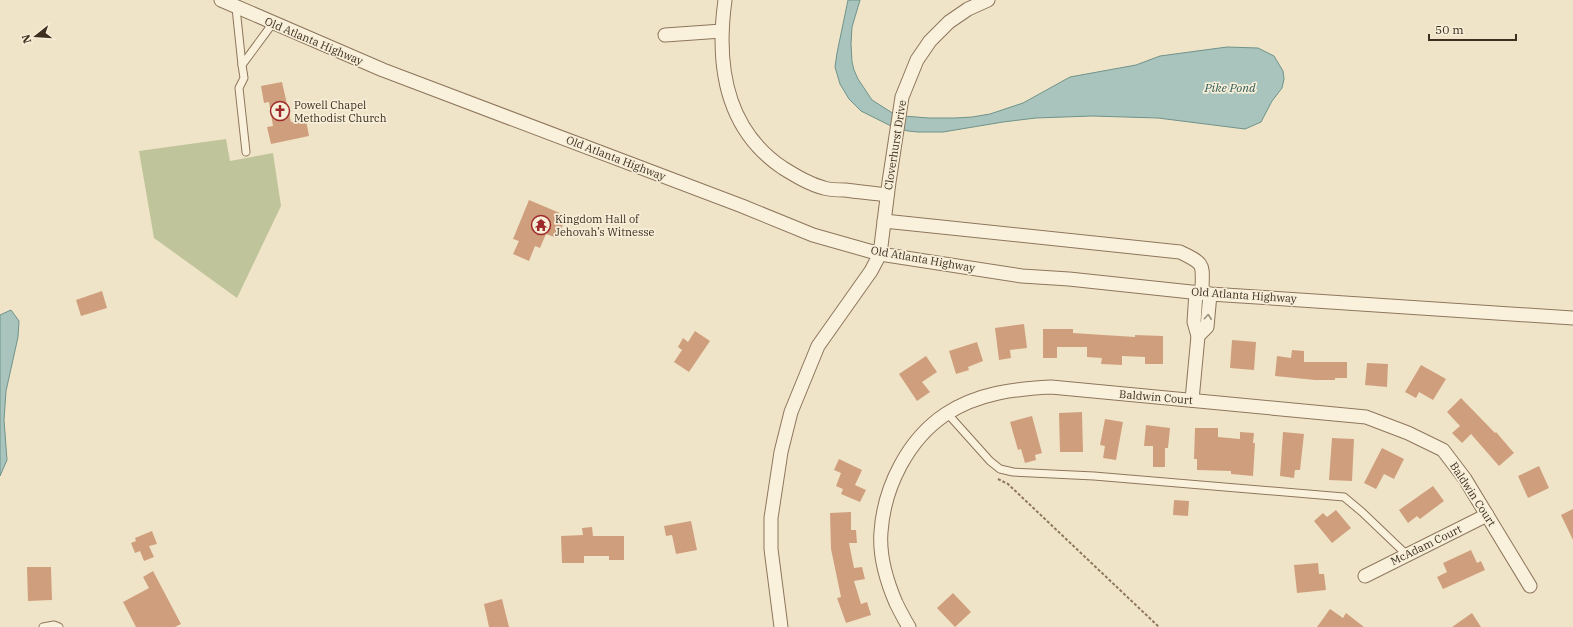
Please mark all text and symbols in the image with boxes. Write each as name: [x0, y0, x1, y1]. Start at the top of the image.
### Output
street label: Old Atlanta Highway: [263, 14, 365, 68]
north arrow: [16, 16, 56, 56]
scale bar: [1429, 16, 1516, 42]
text: 50 m: [1435, 22, 1464, 37]
text: N: [18, 32, 34, 45]
water label: Pike Pond: [1203, 80, 1256, 95]
place label: Powell Chapel Methodist Church: [294, 98, 387, 125]
street label: Cloverhurst Drive: [881, 99, 909, 191]
church icon: Powell Chapel Methodist Church: [269, 100, 291, 122]
street label: Old Atlanta Highway: [564, 133, 668, 183]
place label: Kingdom Hall of Jehovah’s Witnesse: [555, 212, 655, 239]
temple icon: Kingdom Hall of Jehovah’s Witnesse: [530, 214, 552, 236]
street label: Old Atlanta Highway: [870, 243, 976, 275]
street label: Old Atlanta Highway: [1191, 284, 1297, 306]
one-way arrow: [1203, 314, 1212, 320]
street label: Baldwin Court: [1119, 387, 1194, 407]
street label: Baldwin Court: [1447, 459, 1499, 529]
street label: McAdam Court: [1388, 522, 1464, 568]

